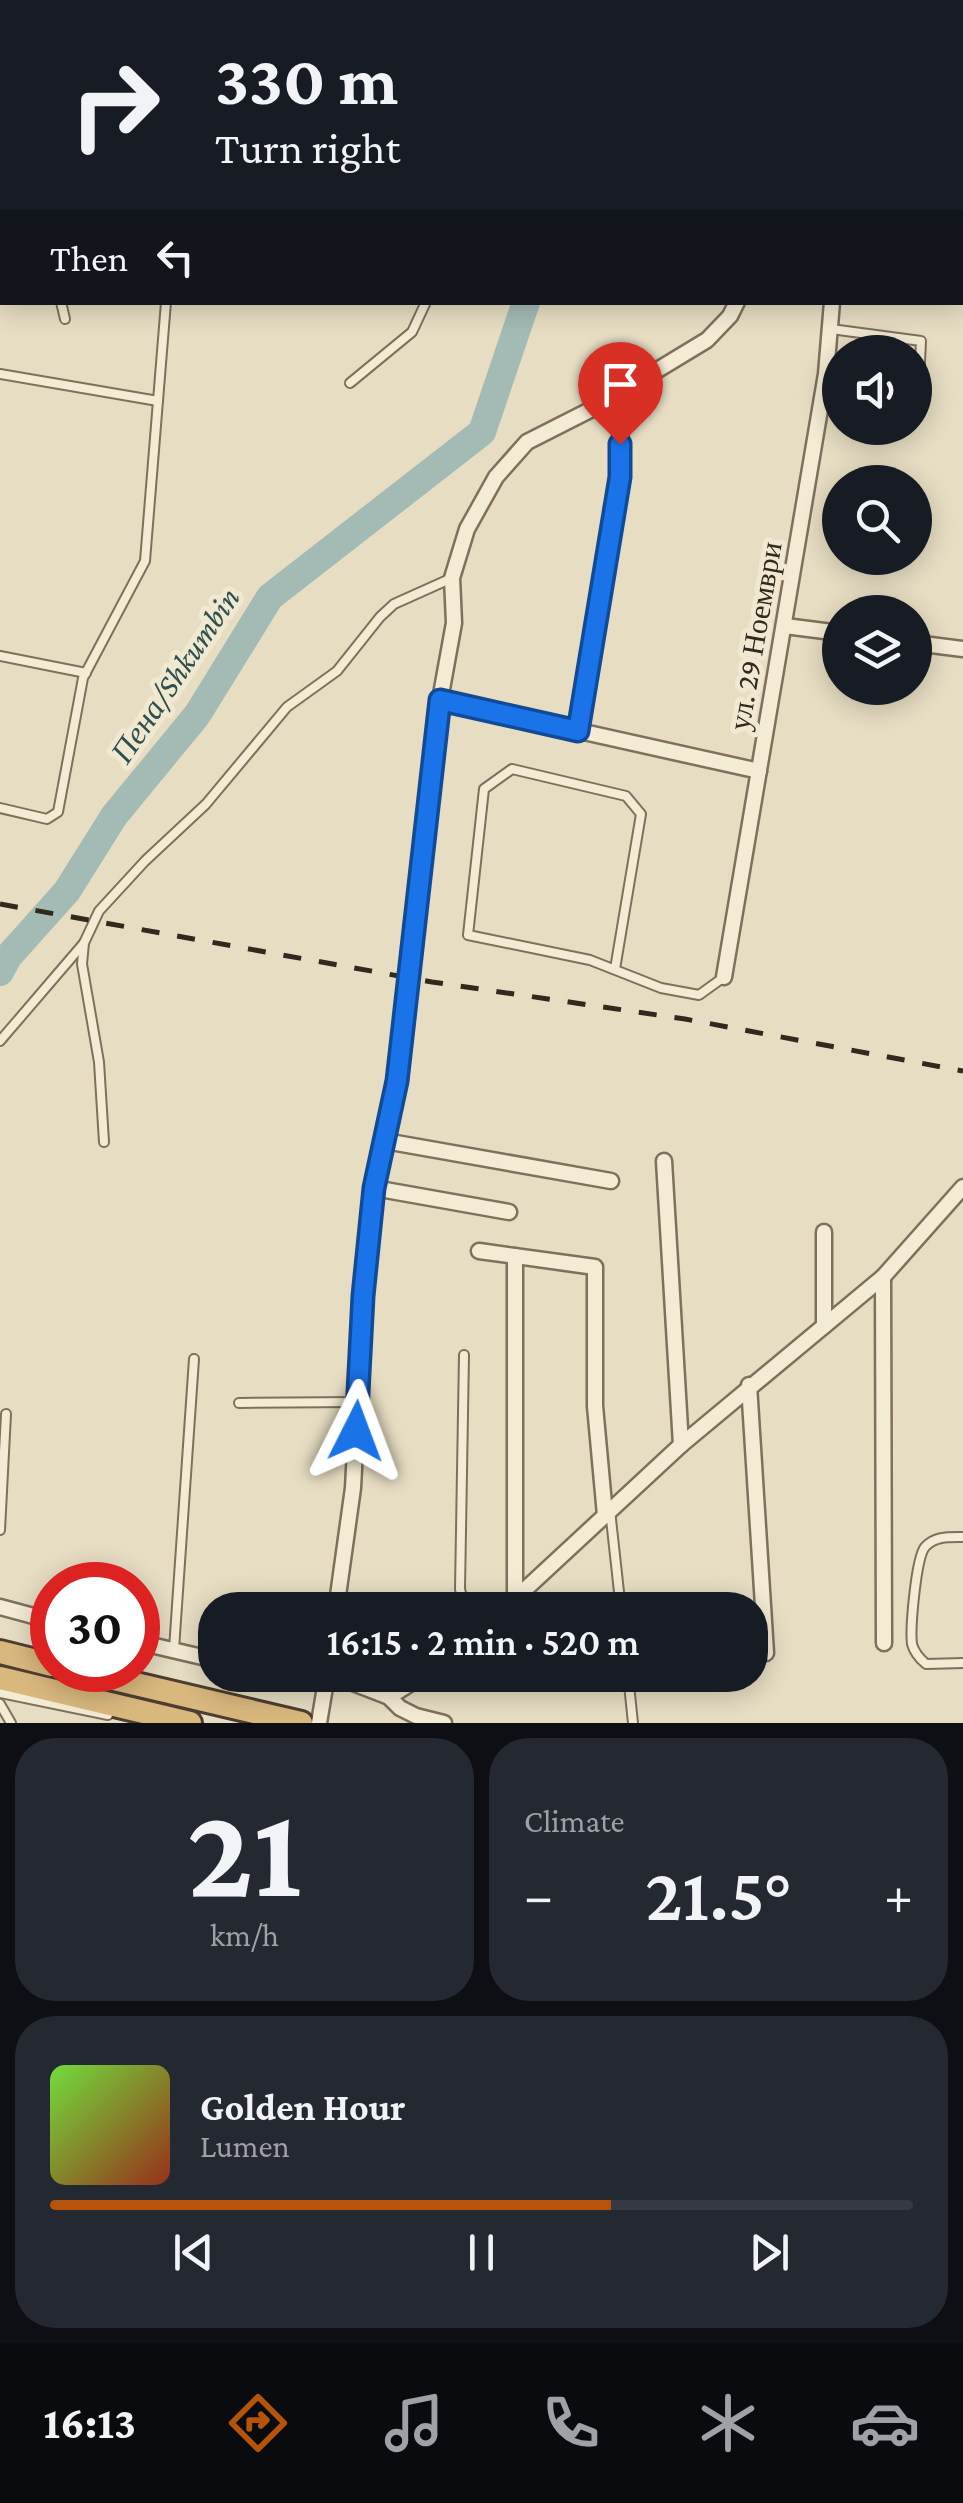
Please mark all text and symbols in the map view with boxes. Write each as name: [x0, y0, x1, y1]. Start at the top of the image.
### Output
icon: right: [50, 40, 180, 170]
text: 330 m: [215, 41, 398, 119]
text: Turn right: [215, 123, 400, 173]
icon: left: [148, 230, 203, 285]
text: Then: [50, 237, 128, 279]
map controls: [822, 335, 932, 705]
button: sound: [822, 335, 932, 445]
pin: [578, 342, 663, 445]
icon: arrive: [593, 357, 648, 412]
button: search: [822, 465, 932, 575]
street label: ул. 29 Ноември: [722, 539, 788, 733]
water label: Пена/Shkumbin: [103, 581, 247, 770]
button: layers: [822, 595, 932, 705]
position arrow: [304, 1379, 408, 1483]
speed limit sign: 30: [30, 1562, 160, 1692]
text: 16:15 · 2 min · 520 m: [327, 1621, 639, 1663]
text: 21: [187, 1779, 302, 1924]
text: Climate: [524, 1803, 625, 1839]
text: 21.5°: [645, 1853, 792, 1936]
text: −: [524, 1865, 553, 1926]
text: +: [884, 1865, 913, 1926]
text: km/h: [210, 1917, 279, 1953]
text: Golden Hour: [200, 2086, 406, 2128]
text: Lumen: [200, 2128, 290, 2164]
icon: previous: [166, 2225, 221, 2280]
icon: pause: [454, 2225, 509, 2280]
icon: next: [742, 2225, 797, 2280]
icon: directions: [223, 2388, 293, 2458]
icon: music: [379, 2388, 449, 2458]
icon: phone: [536, 2388, 606, 2458]
icon: climate: [693, 2388, 763, 2458]
icon: car: [850, 2388, 920, 2458]
text: 16:13: [43, 2398, 136, 2448]

